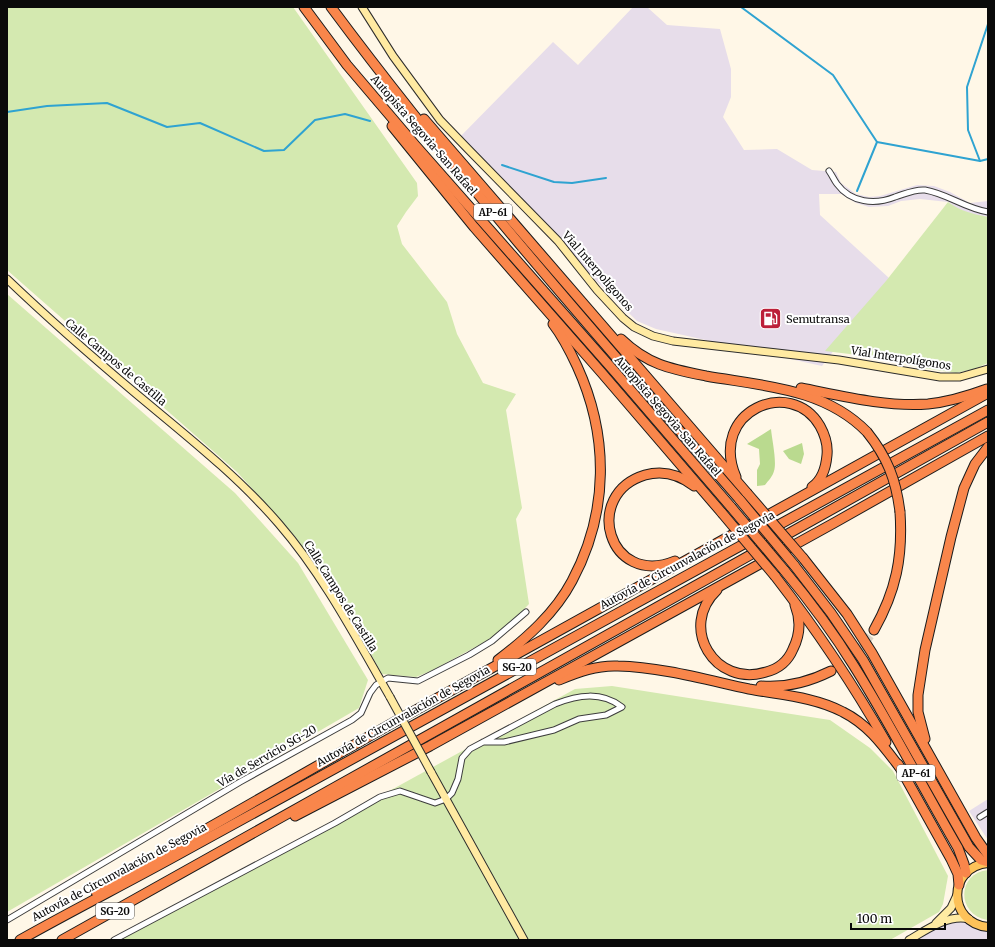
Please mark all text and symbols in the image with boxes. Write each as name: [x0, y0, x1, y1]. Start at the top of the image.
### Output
street label: Autopista Segovia-San Rafael: [367, 71, 480, 198]
road number: AP-61: [474, 204, 512, 220]
street label: Vial Interpolígonos: [559, 228, 636, 314]
fuel station icon: Semutransa: [758, 306, 784, 332]
place label: Semutransa: [786, 312, 850, 326]
street label: Calle Campos de Castilla: [62, 315, 170, 409]
street label: Vial Interpolígonos: [849, 343, 952, 373]
street label: Autopista Segovia-San Rafael: [611, 352, 724, 479]
street label: Autovía de Circunvalación de Segovia: [596, 508, 777, 613]
street label: Calle Campos de Castilla: [301, 538, 381, 654]
road number: SG-20: [498, 659, 536, 675]
street label: Autovía de Circunvalación de Segovia: [313, 662, 492, 770]
street label: Vía de Servicio SG-20: [214, 722, 319, 791]
road number: AP-61: [897, 765, 935, 781]
street label: Autovía de Circunvalación de Segovia: [28, 820, 209, 925]
road number: SG-20: [96, 903, 134, 919]
scale bar: [851, 905, 945, 931]
text: 100 m: [857, 911, 892, 926]

